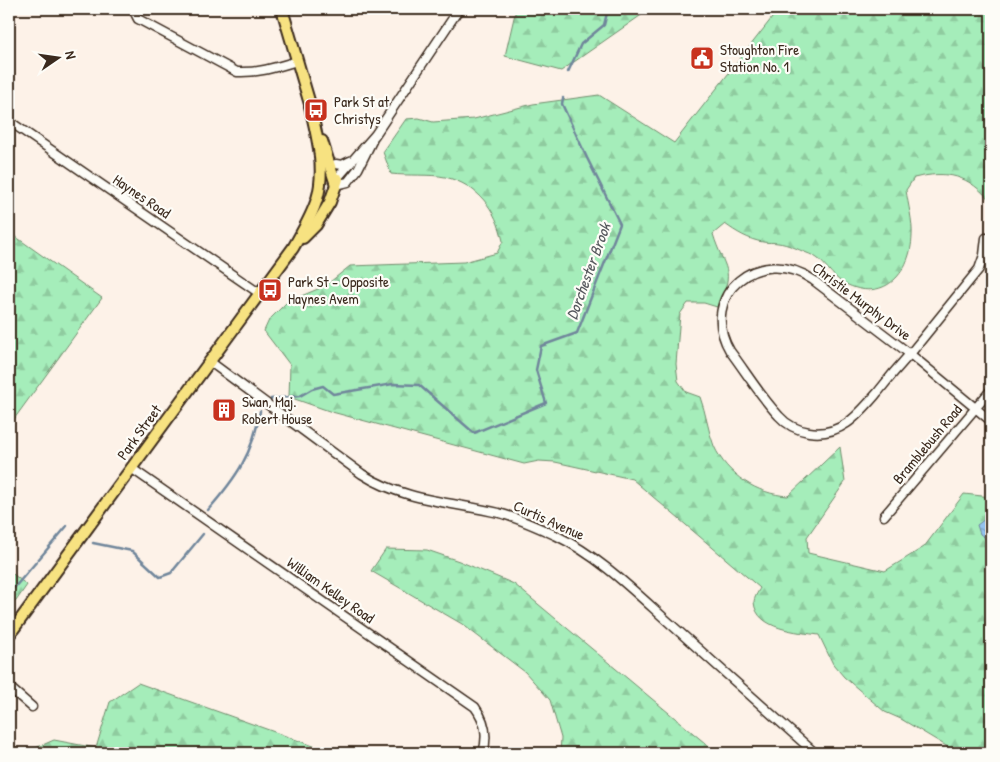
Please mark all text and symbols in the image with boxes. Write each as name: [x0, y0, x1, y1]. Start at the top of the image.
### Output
north arrow: [32, 32, 82, 82]
place label: Stoughton Fire Station No. 1: [720, 39, 799, 77]
public building icon: Stoughton Fire Station No. 1: [689, 45, 715, 71]
text: N: [61, 49, 81, 61]
place label: Park St at Christys: [334, 91, 390, 129]
bus stop icon: Park St at Christys: [303, 97, 329, 123]
street label: Haynes Road: [109, 169, 175, 223]
water label: Dorchester Brook: [560, 218, 616, 322]
street label: Christie Murphy Drive: [808, 257, 916, 345]
place label: Park St - Opposite Haynes Avem: [288, 271, 389, 309]
bus stop icon: Park St - Opposite Haynes Avem: [257, 277, 283, 303]
place label: Swan, Maj. Robert House: [242, 391, 312, 429]
building icon: Swan, Maj. Robert House: [211, 397, 237, 423]
street label: Park Street: [112, 399, 167, 464]
street label: Bramblebush Road: [887, 400, 967, 488]
street label: Curtis Avenue: [510, 495, 588, 545]
street label: William Kelley Road: [283, 552, 379, 628]

